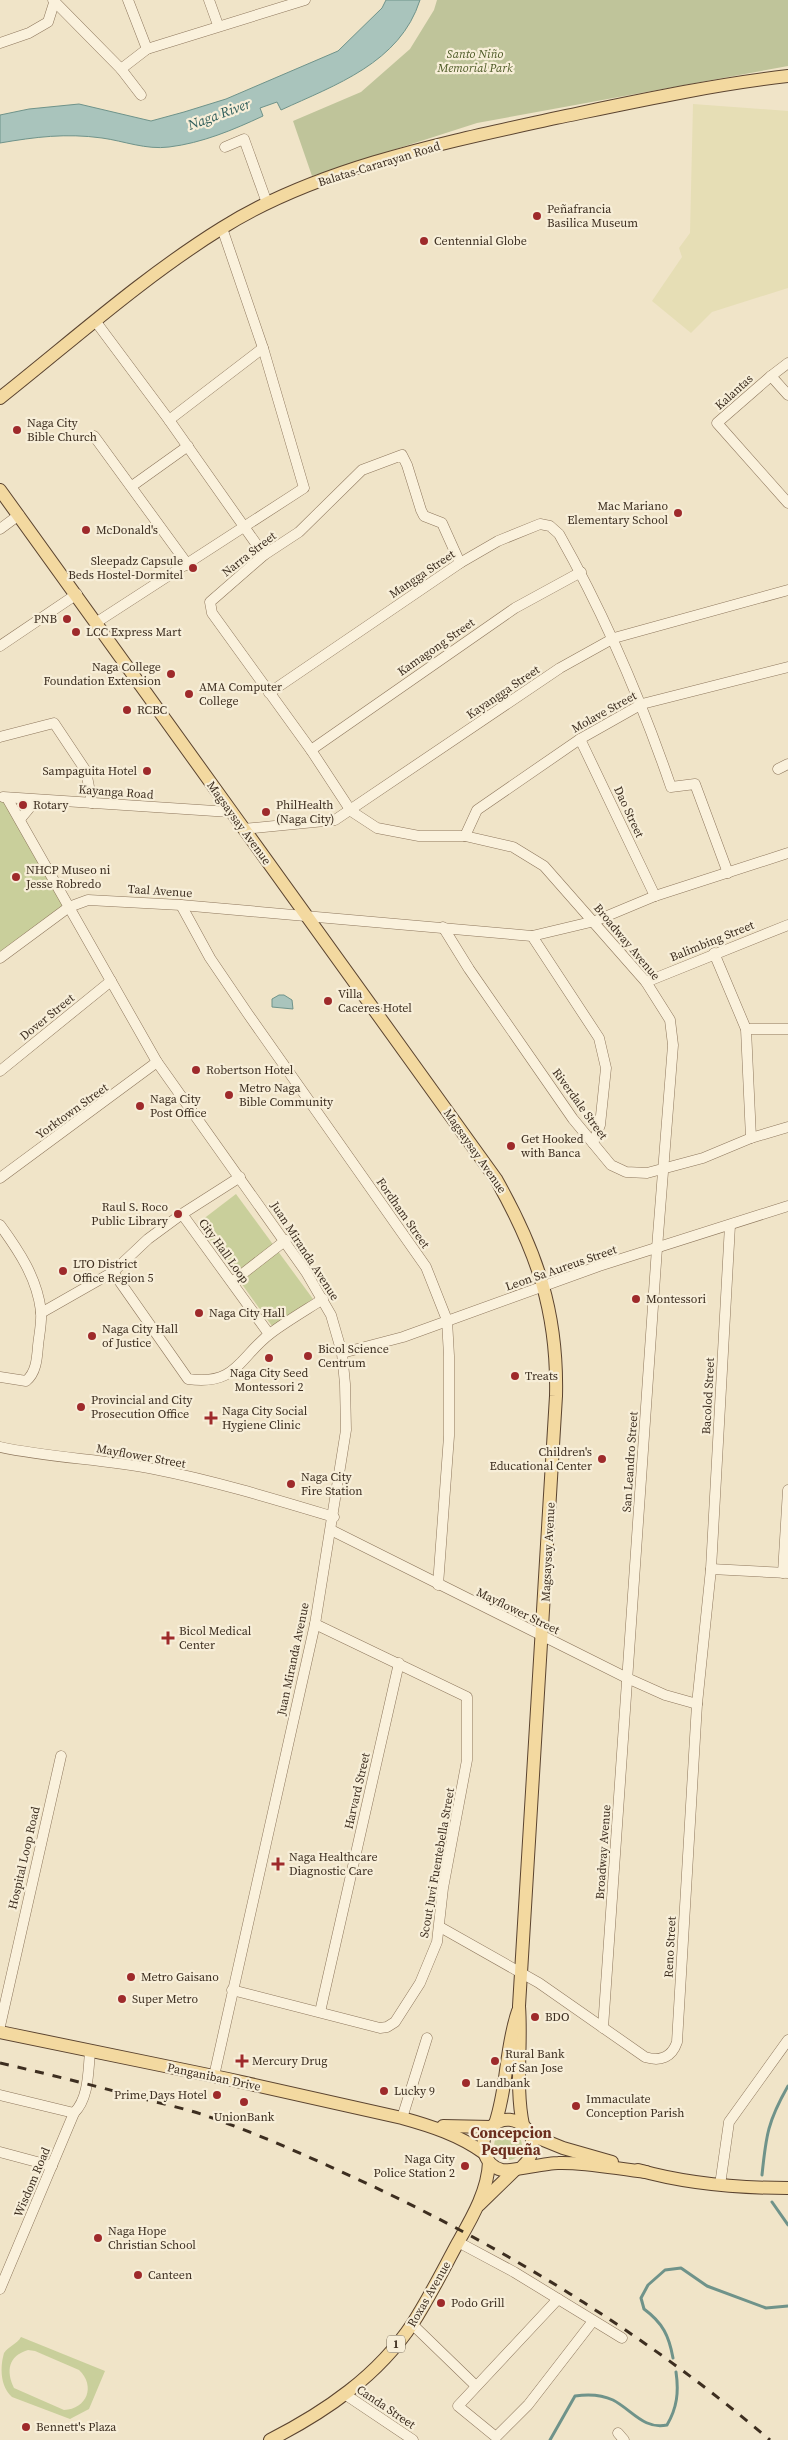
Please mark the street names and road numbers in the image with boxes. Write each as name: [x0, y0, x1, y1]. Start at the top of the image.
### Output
street label: Balatas-Cararayan Road: [316, 138, 442, 190]
street label: Kalantas: [712, 371, 756, 413]
street label: Narra Street: [219, 528, 279, 580]
street label: Mangga Street: [386, 546, 458, 602]
street label: Kamagong Street: [394, 614, 478, 680]
street label: Kayangga Street: [463, 662, 543, 722]
street label: Molave Street: [569, 687, 640, 736]
street label: Magsaysay Avenue: [203, 778, 275, 868]
street label: Kayanga Road: [78, 781, 154, 803]
street label: Dao Street: [610, 784, 648, 840]
street label: Taal Avenue: [127, 881, 193, 901]
street label: Broadway Avenue: [590, 900, 664, 984]
street label: Balimbing Street: [668, 917, 757, 965]
street label: Dover Street: [16, 990, 78, 1044]
street label: Riverdale Street: [549, 1065, 611, 1143]
street label: Yorktown Street: [33, 1079, 111, 1143]
street label: Magsaysay Avenue: [440, 1106, 510, 1196]
street label: Fordham Street: [373, 1175, 433, 1252]
street label: Juan Miranda Avenue: [266, 1198, 343, 1304]
street label: City Hall Loop: [195, 1215, 253, 1287]
street label: Leon Sa Aureus Street: [503, 1241, 619, 1295]
street label: Bacolod Street: [698, 1357, 718, 1435]
street label: San Leandro Street: [619, 1411, 642, 1513]
street label: Mayflower Street: [95, 1440, 187, 1472]
street label: Magsaysay Avenue: [537, 1502, 559, 1602]
street label: Mayflower Street: [474, 1584, 562, 1638]
street label: Juan Miranda Avenue: [273, 1601, 313, 1718]
street label: Harvard Street: [340, 1751, 374, 1831]
street label: Scout Juvi Fuentebella Street: [416, 1787, 458, 1939]
street label: Broadway Avenue: [592, 1804, 614, 1900]
street label: Hospital Loop Road: [4, 1805, 44, 1911]
street label: Reno Street: [660, 1916, 680, 1978]
street label: Panganiban Drive: [166, 2059, 262, 2095]
street label: Wisdom Road: [10, 2145, 54, 2219]
street label: Roxas Avenue: [404, 2258, 454, 2330]
road number: 1: [387, 2336, 405, 2352]
street label: Canda Street: [354, 2381, 419, 2433]

